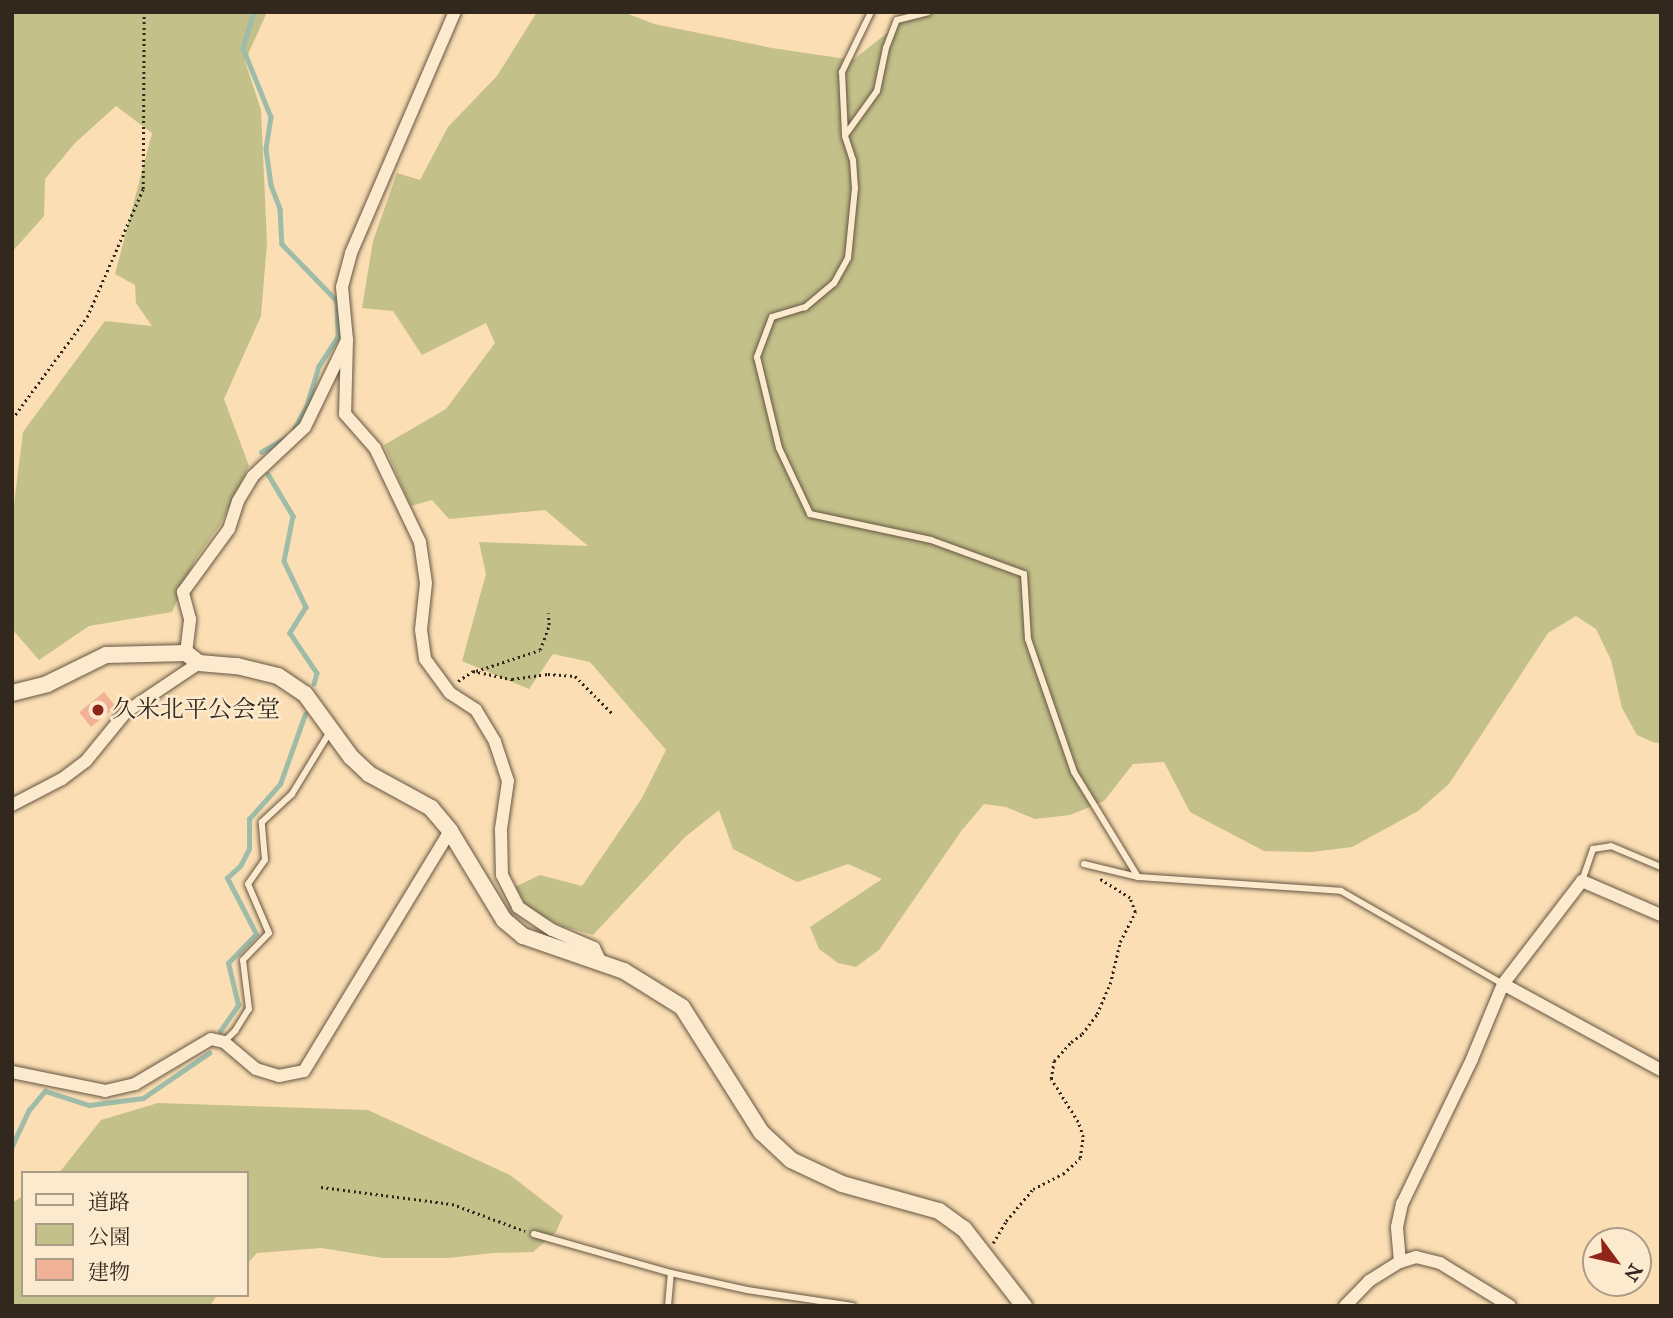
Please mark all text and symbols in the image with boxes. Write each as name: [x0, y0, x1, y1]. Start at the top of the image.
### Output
place label: 久米北平公会堂: [112, 696, 280, 724]
marker: 久米北平公会堂: [90, 702, 106, 718]
legend: [21, 1171, 248, 1297]
text: 道路: [88, 1189, 130, 1215]
text: 公園: [88, 1224, 130, 1250]
north arrow: [1582, 1227, 1652, 1297]
text: 建物: [88, 1259, 130, 1285]
text: N: [1619, 1260, 1647, 1286]

